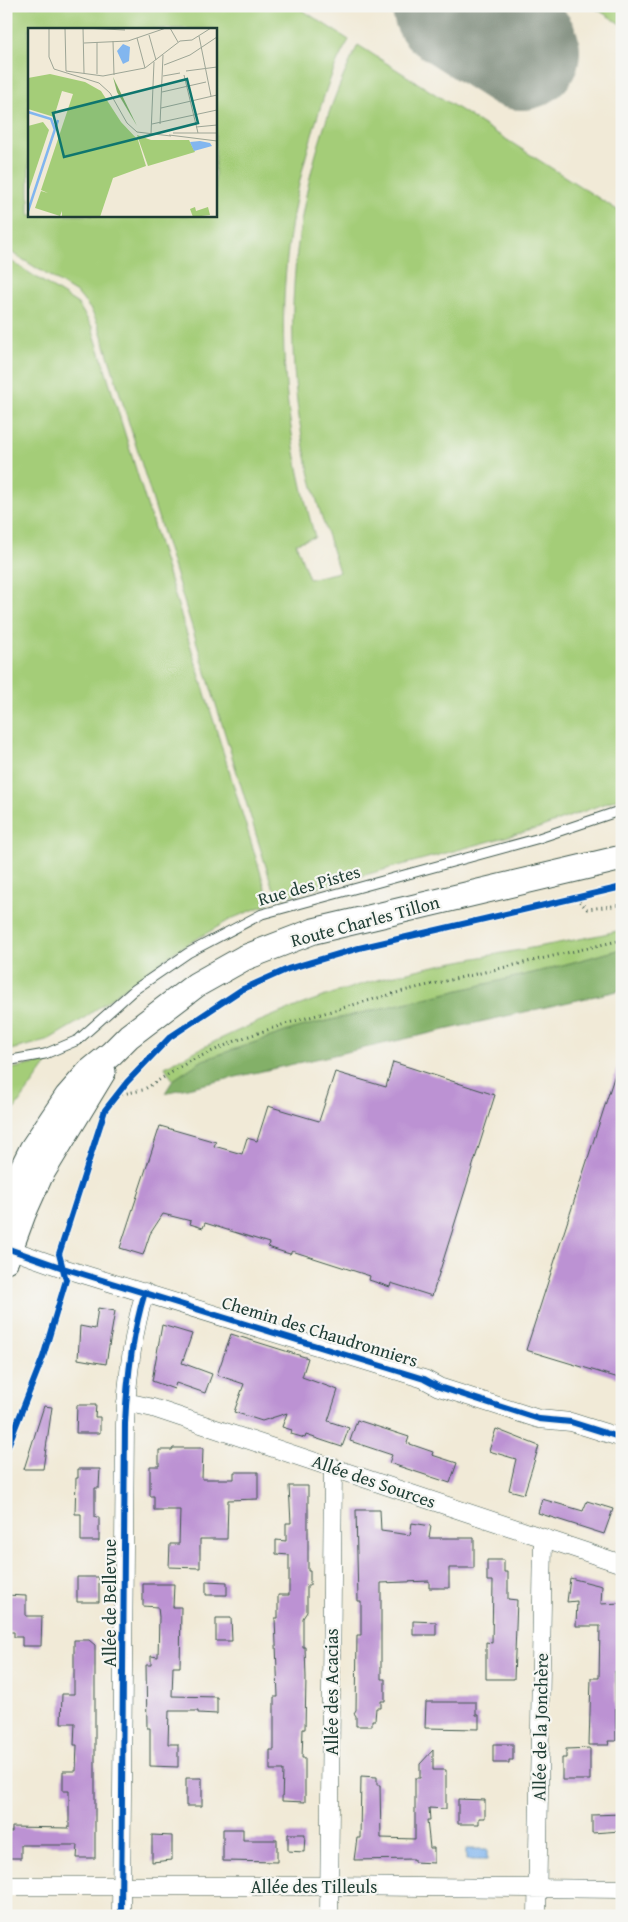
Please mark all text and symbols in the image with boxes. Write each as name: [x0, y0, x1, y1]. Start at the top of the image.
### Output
inset map: [28, 28, 216, 216]
street label: Rue des Pistes: [255, 857, 363, 913]
street label: Route Charles Tillon: [288, 888, 442, 954]
street label: Chemin des Chaudronniers: [219, 1288, 421, 1374]
street label: Allée des Sources: [308, 1447, 440, 1515]
street label: Allée de Bellevue: [96, 1539, 123, 1667]
street label: Allée des Acacias: [318, 1628, 345, 1756]
street label: Allée de la Jonchère: [525, 1653, 555, 1801]
street label: Allée des Tilleuls: [251, 1873, 377, 1900]

